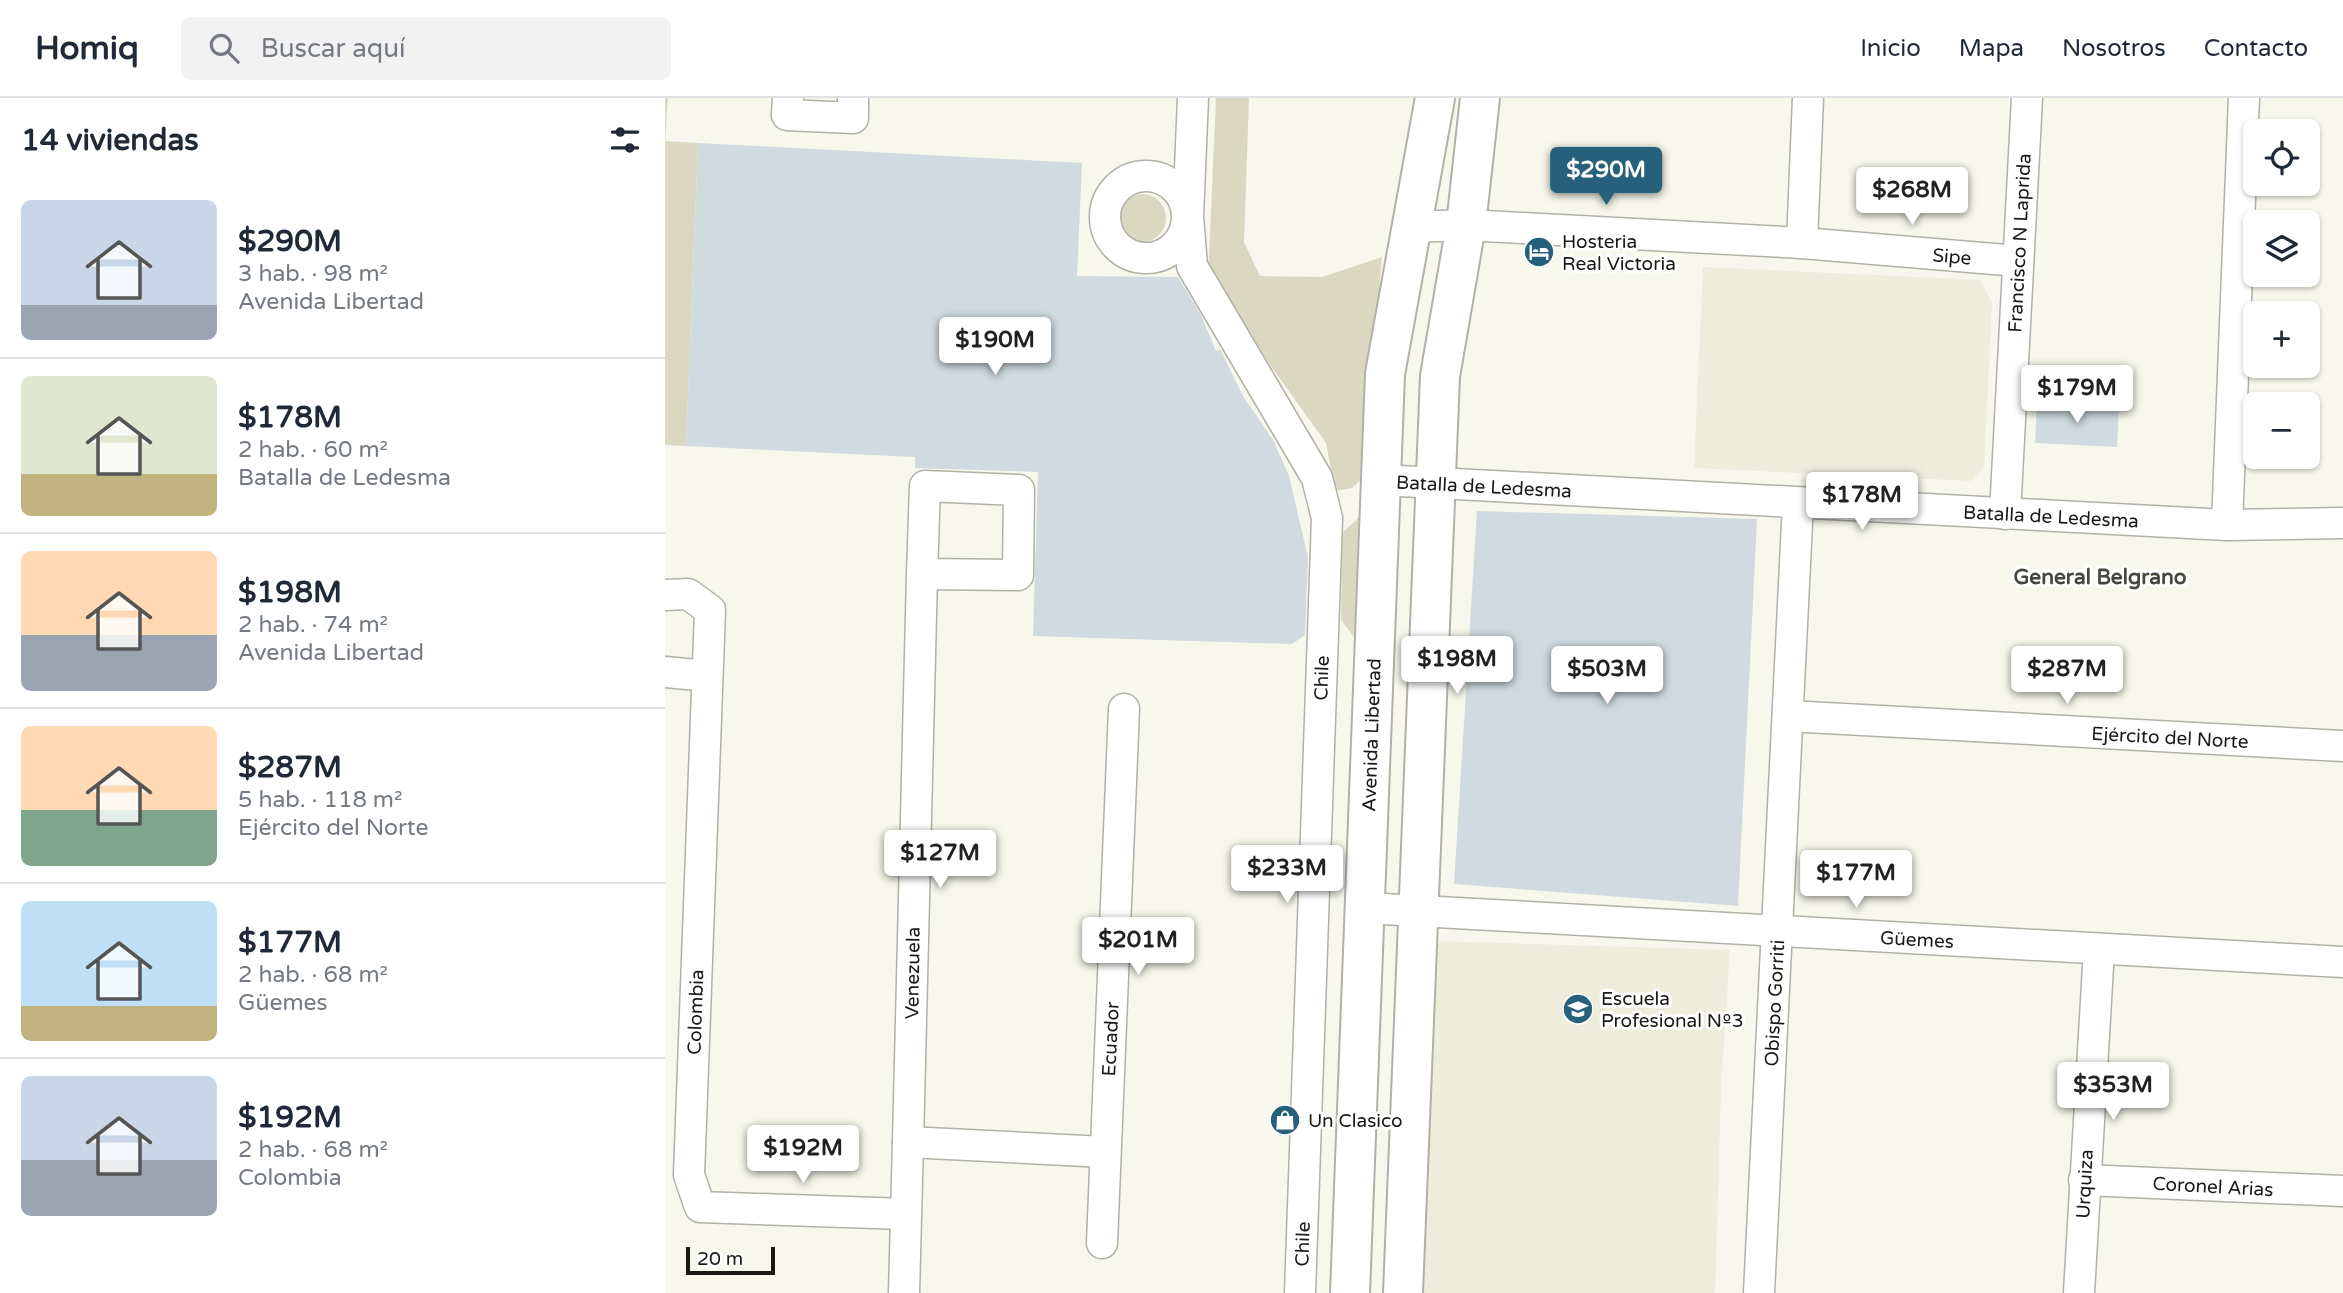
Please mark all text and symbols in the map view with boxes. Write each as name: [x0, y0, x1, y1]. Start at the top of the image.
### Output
search box: [181, 17, 671, 80]
text: Homiq: [35, 29, 139, 68]
icon: search: [205, 29, 243, 67]
text: Buscar aquí: [261, 33, 406, 64]
text: Inicio: [1860, 34, 1921, 63]
text: Mapa: [1959, 34, 2024, 63]
text: Nosotros: [2062, 34, 2166, 63]
text: Contacto: [2204, 34, 2308, 63]
map controls: [2243, 119, 2320, 469]
button: locate: [2243, 119, 2320, 196]
icon: filters: [606, 121, 644, 159]
text: 14 viviendas: [21, 122, 199, 159]
pin: $290M: [1557, 148, 1655, 207]
street label: Francisco N Laprida: [2004, 153, 2036, 333]
text: $290M: [1566, 156, 1646, 184]
pin: $268M: [1863, 167, 1961, 227]
text: $268M: [1872, 176, 1952, 204]
button: layers: [2243, 210, 2320, 287]
text: $290M: [238, 223, 342, 260]
icon: home: [77, 228, 161, 312]
place label: Hosteria Real Victoria: [1562, 231, 1676, 275]
hotel icon: Hosteria Real Victoria: [1522, 235, 1556, 269]
street label: Sipe: [1932, 244, 1972, 270]
text: 3 hab. · 98 m²: [238, 260, 388, 288]
text: Avenida Libertad: [238, 288, 424, 316]
button: +: [2243, 301, 2320, 378]
pin: $190M: [946, 317, 1044, 377]
text: $190M: [955, 326, 1035, 354]
pin: $179M: [2028, 366, 2126, 425]
text: $179M: [2037, 374, 2117, 402]
button: −: [2243, 392, 2320, 469]
text: $178M: [238, 399, 342, 436]
icon: home: [77, 404, 161, 488]
text: 2 hab. · 60 m²: [238, 436, 388, 464]
text: Batalla de Ledesma: [238, 464, 451, 492]
street label: Batalla de Ledesma: [1395, 471, 1572, 503]
pin: $178M: [1813, 472, 1911, 532]
text: $178M: [1822, 481, 1902, 509]
street label: Batalla de Ledesma: [1962, 501, 2139, 533]
district label: General Belgrano: [2013, 565, 2187, 590]
text: $198M: [238, 574, 342, 611]
icon: home: [77, 579, 161, 663]
text: 2 hab. · 74 m²: [238, 611, 388, 639]
pin: $198M: [1408, 636, 1506, 696]
text: Avenida Libertad: [238, 639, 424, 667]
text: $198M: [1417, 645, 1497, 673]
pin: $503M: [1558, 646, 1656, 706]
pin: $287M: [2018, 646, 2116, 706]
street label: Chile: [1310, 655, 1334, 701]
text: $503M: [1567, 655, 1647, 683]
text: $287M: [2027, 655, 2107, 683]
street label: Avenida Libertad: [1358, 658, 1386, 812]
street label: Ejército del Norte: [2091, 723, 2249, 753]
text: $287M: [238, 749, 342, 786]
icon: home: [77, 754, 161, 838]
text: 5 hab. · 118 m²: [238, 786, 403, 814]
text: Ejército del Norte: [238, 814, 428, 842]
pin: $127M: [891, 830, 989, 890]
text: $127M: [900, 839, 980, 867]
pin: $233M: [1238, 846, 1336, 905]
pin: $177M: [1807, 850, 1905, 910]
text: $233M: [1247, 854, 1327, 882]
text: $177M: [1816, 859, 1896, 887]
pin: $201M: [1089, 918, 1187, 977]
text: $177M: [238, 924, 342, 961]
text: $201M: [1098, 926, 1178, 954]
street label: Venezuela: [901, 927, 925, 1019]
street label: Güemes: [1879, 927, 1954, 953]
icon: home: [77, 929, 161, 1013]
street label: Obispo Gorriti: [1761, 939, 1789, 1067]
text: 2 hab. · 68 m²: [238, 961, 388, 989]
street label: Colombia: [684, 969, 708, 1055]
place label: Escuela Profesional Nº3: [1601, 988, 1744, 1032]
text: Güemes: [238, 989, 328, 1017]
school or university icon: Escuela Profesional Nº3: [1561, 992, 1595, 1026]
street label: Ecuador: [1098, 1000, 1124, 1077]
pin: $353M: [2064, 1062, 2162, 1122]
text: $353M: [2073, 1071, 2153, 1099]
text: $192M: [238, 1099, 342, 1136]
shop icon: Un Clasico: [1268, 1103, 1302, 1137]
icon: home: [77, 1104, 161, 1188]
place label: Un Clasico: [1308, 1110, 1403, 1132]
pin: $192M: [754, 1126, 852, 1185]
text: $192M: [763, 1134, 843, 1162]
text: 2 hab. · 68 m²: [238, 1136, 388, 1164]
street label: Urquiza: [2072, 1149, 2098, 1219]
text: Colombia: [238, 1164, 342, 1192]
street label: Coronel Arias: [2152, 1173, 2274, 1201]
street label: Chile: [1291, 1221, 1315, 1267]
scale bar: [686, 1244, 775, 1276]
text: 20 m: [697, 1248, 743, 1270]

